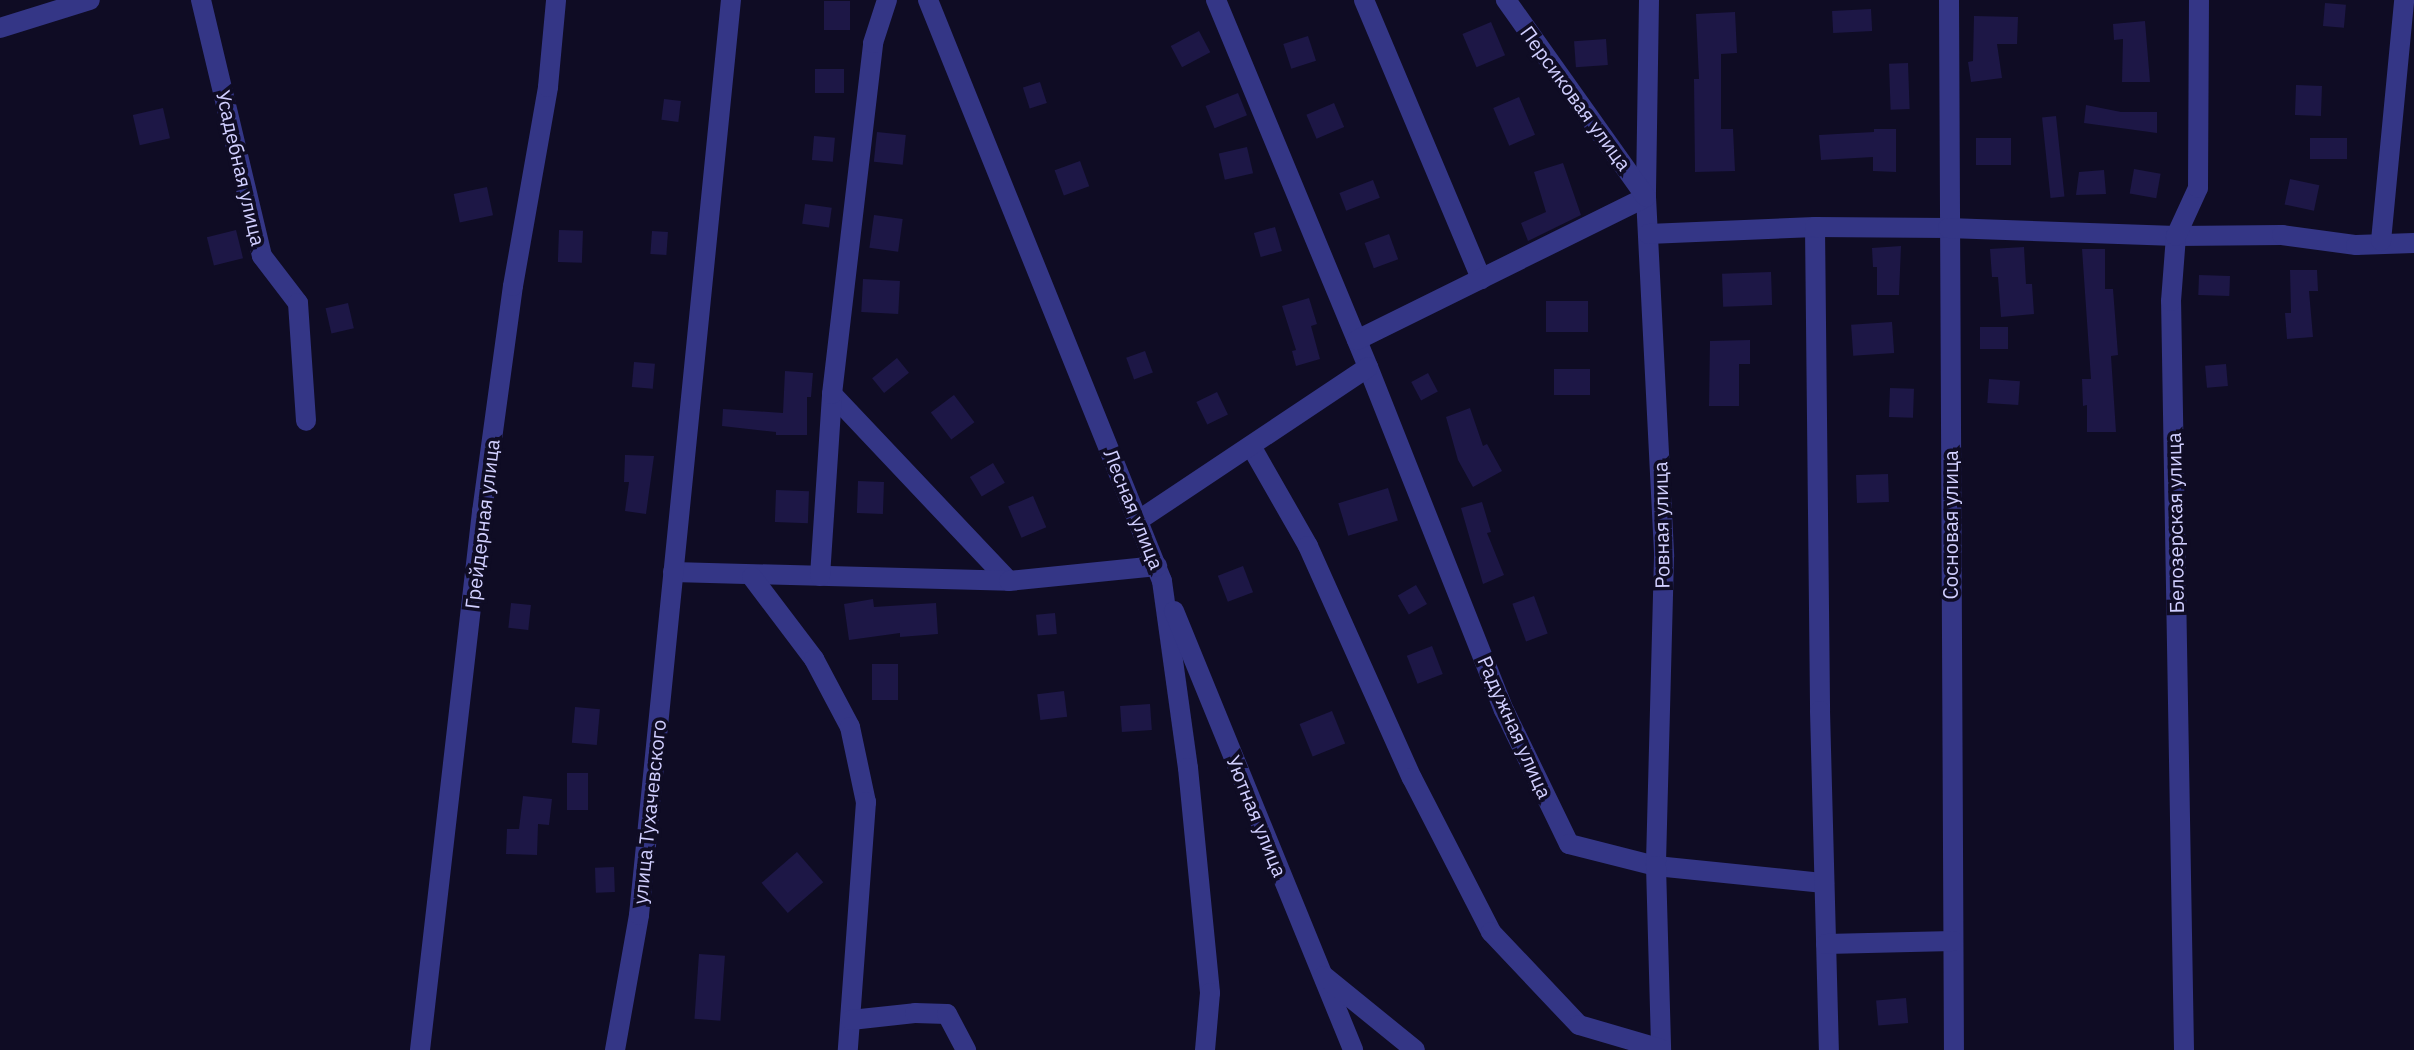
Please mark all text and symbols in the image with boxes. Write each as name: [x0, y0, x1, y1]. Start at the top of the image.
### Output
street label: Персиковая улица: [1516, 21, 1636, 175]
street label: Усадебная улица: [211, 88, 271, 248]
street label: Белозерская улица: [2161, 432, 2189, 614]
street label: Грейдерная улица: [460, 438, 504, 610]
street label: Лесная улица: [1099, 445, 1169, 573]
street label: Сосновая улица: [1938, 450, 1962, 600]
street label: Ровная улица: [1648, 461, 1674, 589]
street label: Радужная улица: [1473, 652, 1557, 802]
street label: улица Тухачевского: [627, 718, 671, 906]
street label: Уютная улица: [1222, 752, 1292, 880]

